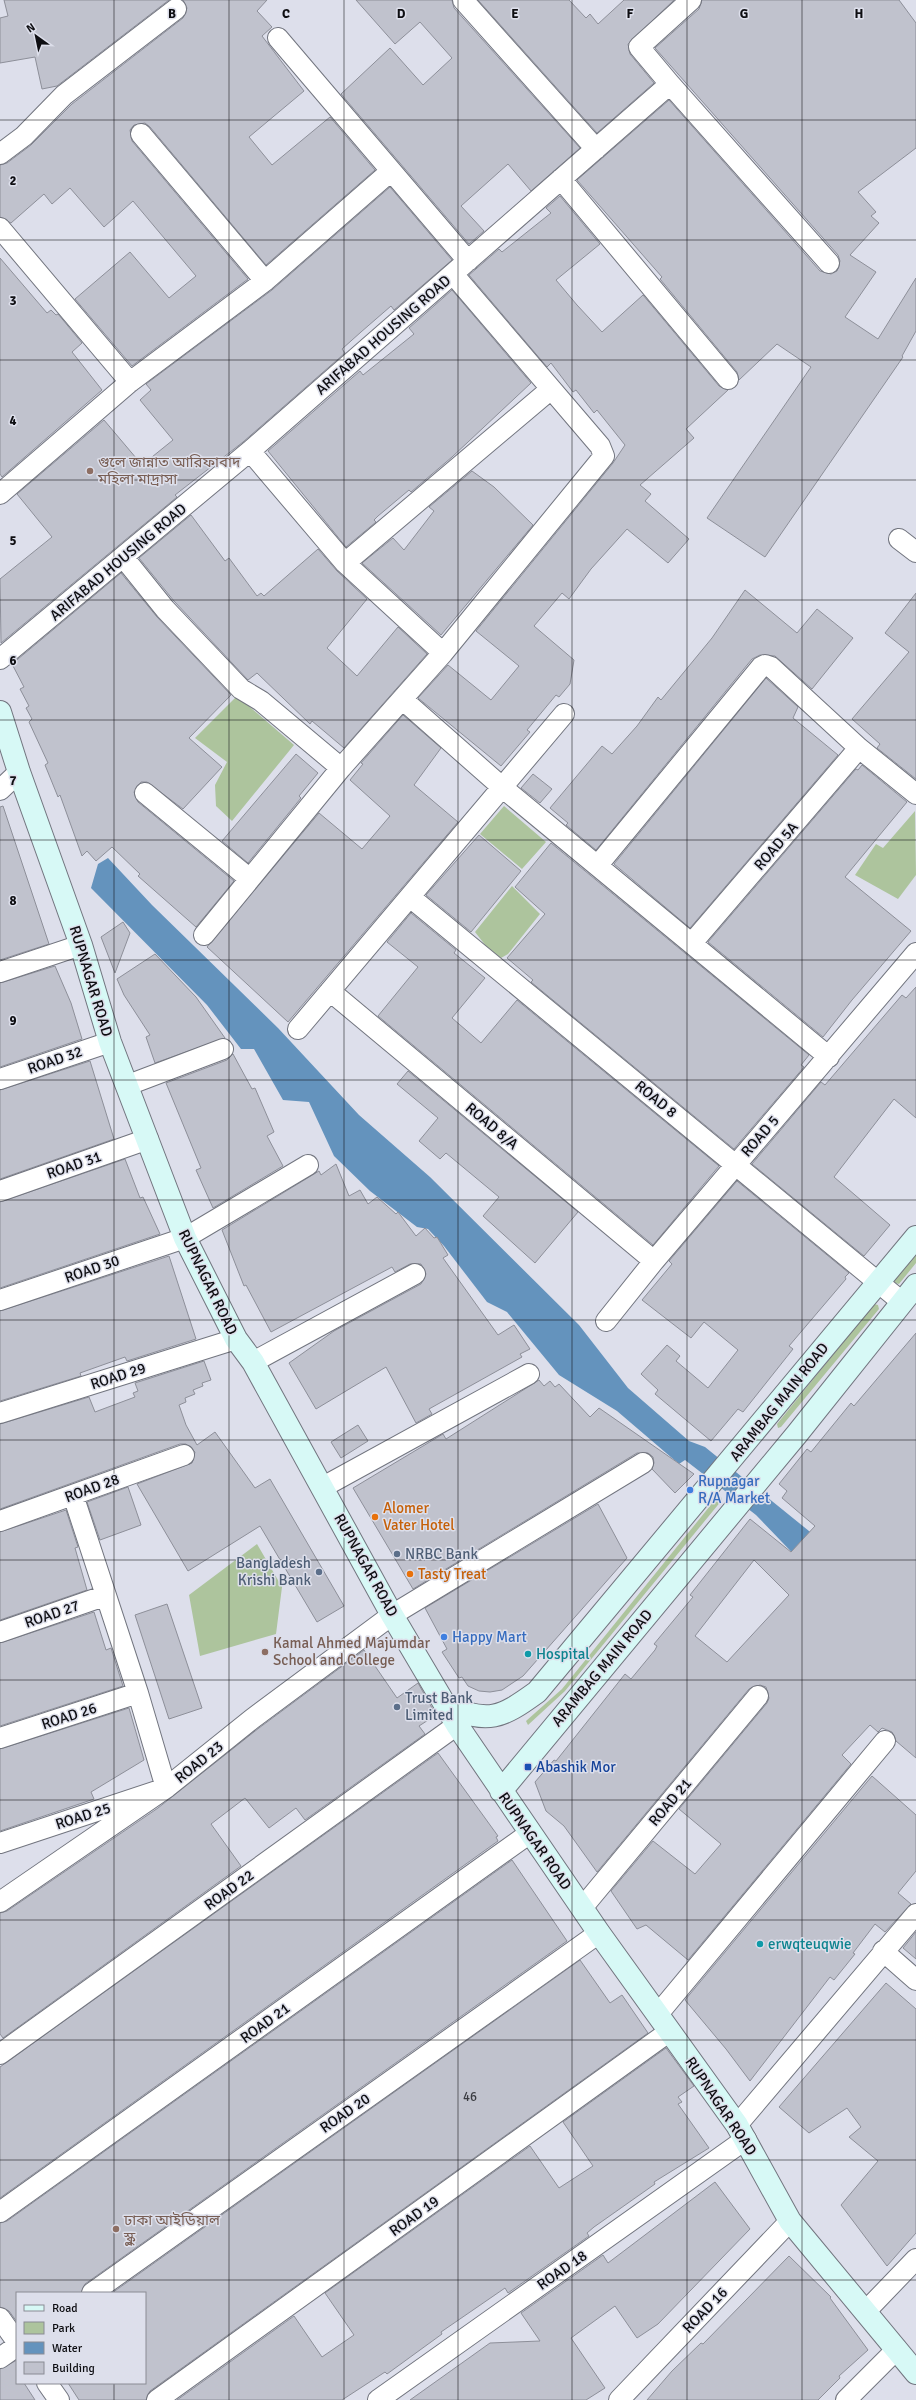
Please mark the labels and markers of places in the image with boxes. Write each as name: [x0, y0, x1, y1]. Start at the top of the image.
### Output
place label: গুলে জান্নাত আরিফাবাদ মহিলা মাদ্রাসা: [97, 453, 241, 488]
marker: গুলে জান্নাত আরিফাবাদ মহিলা মাদ্রাসা: [85, 466, 95, 476]
place label: Rupnagar R/A Market: [698, 1472, 770, 1507]
marker: Rupnagar R/A Market: [685, 1485, 695, 1495]
place label: Alomer Vater Hotel: [383, 1499, 455, 1534]
marker: Alomer Vater Hotel: [370, 1512, 380, 1522]
place label: NRBC Bank: [405, 1545, 478, 1563]
marker: NRBC Bank: [392, 1549, 402, 1559]
place label: Bangladesh Krishi Bank: [236, 1554, 311, 1589]
place label: Tasty Treat: [418, 1565, 486, 1583]
marker: Bangladesh Krishi Bank: [314, 1567, 324, 1577]
marker: Tasty Treat: [405, 1569, 415, 1579]
place label: Happy Mart: [452, 1628, 527, 1646]
marker: Happy Mart: [439, 1632, 449, 1642]
place label: Kamal Ahmed Majumdar School and College: [273, 1634, 430, 1669]
place label: Hospital: [536, 1645, 590, 1663]
marker: Kamal Ahmed Majumdar School and College: [260, 1647, 270, 1657]
marker: Hospital: [523, 1649, 533, 1659]
place label: Trust Bank Limited: [405, 1689, 473, 1724]
marker: Trust Bank Limited: [392, 1702, 402, 1712]
place label: Abashik Mor: [536, 1758, 616, 1776]
marker: Abashik Mor: [523, 1762, 533, 1772]
place label: erwqteuqwie: [768, 1935, 852, 1953]
marker: erwqteuqwie: [755, 1939, 765, 1949]
place label: ঢাকা আইডিয়াল স্কুল: [123, 2211, 221, 2246]
marker: ঢাকা আইডিয়াল স্কুল: [111, 2224, 121, 2234]

